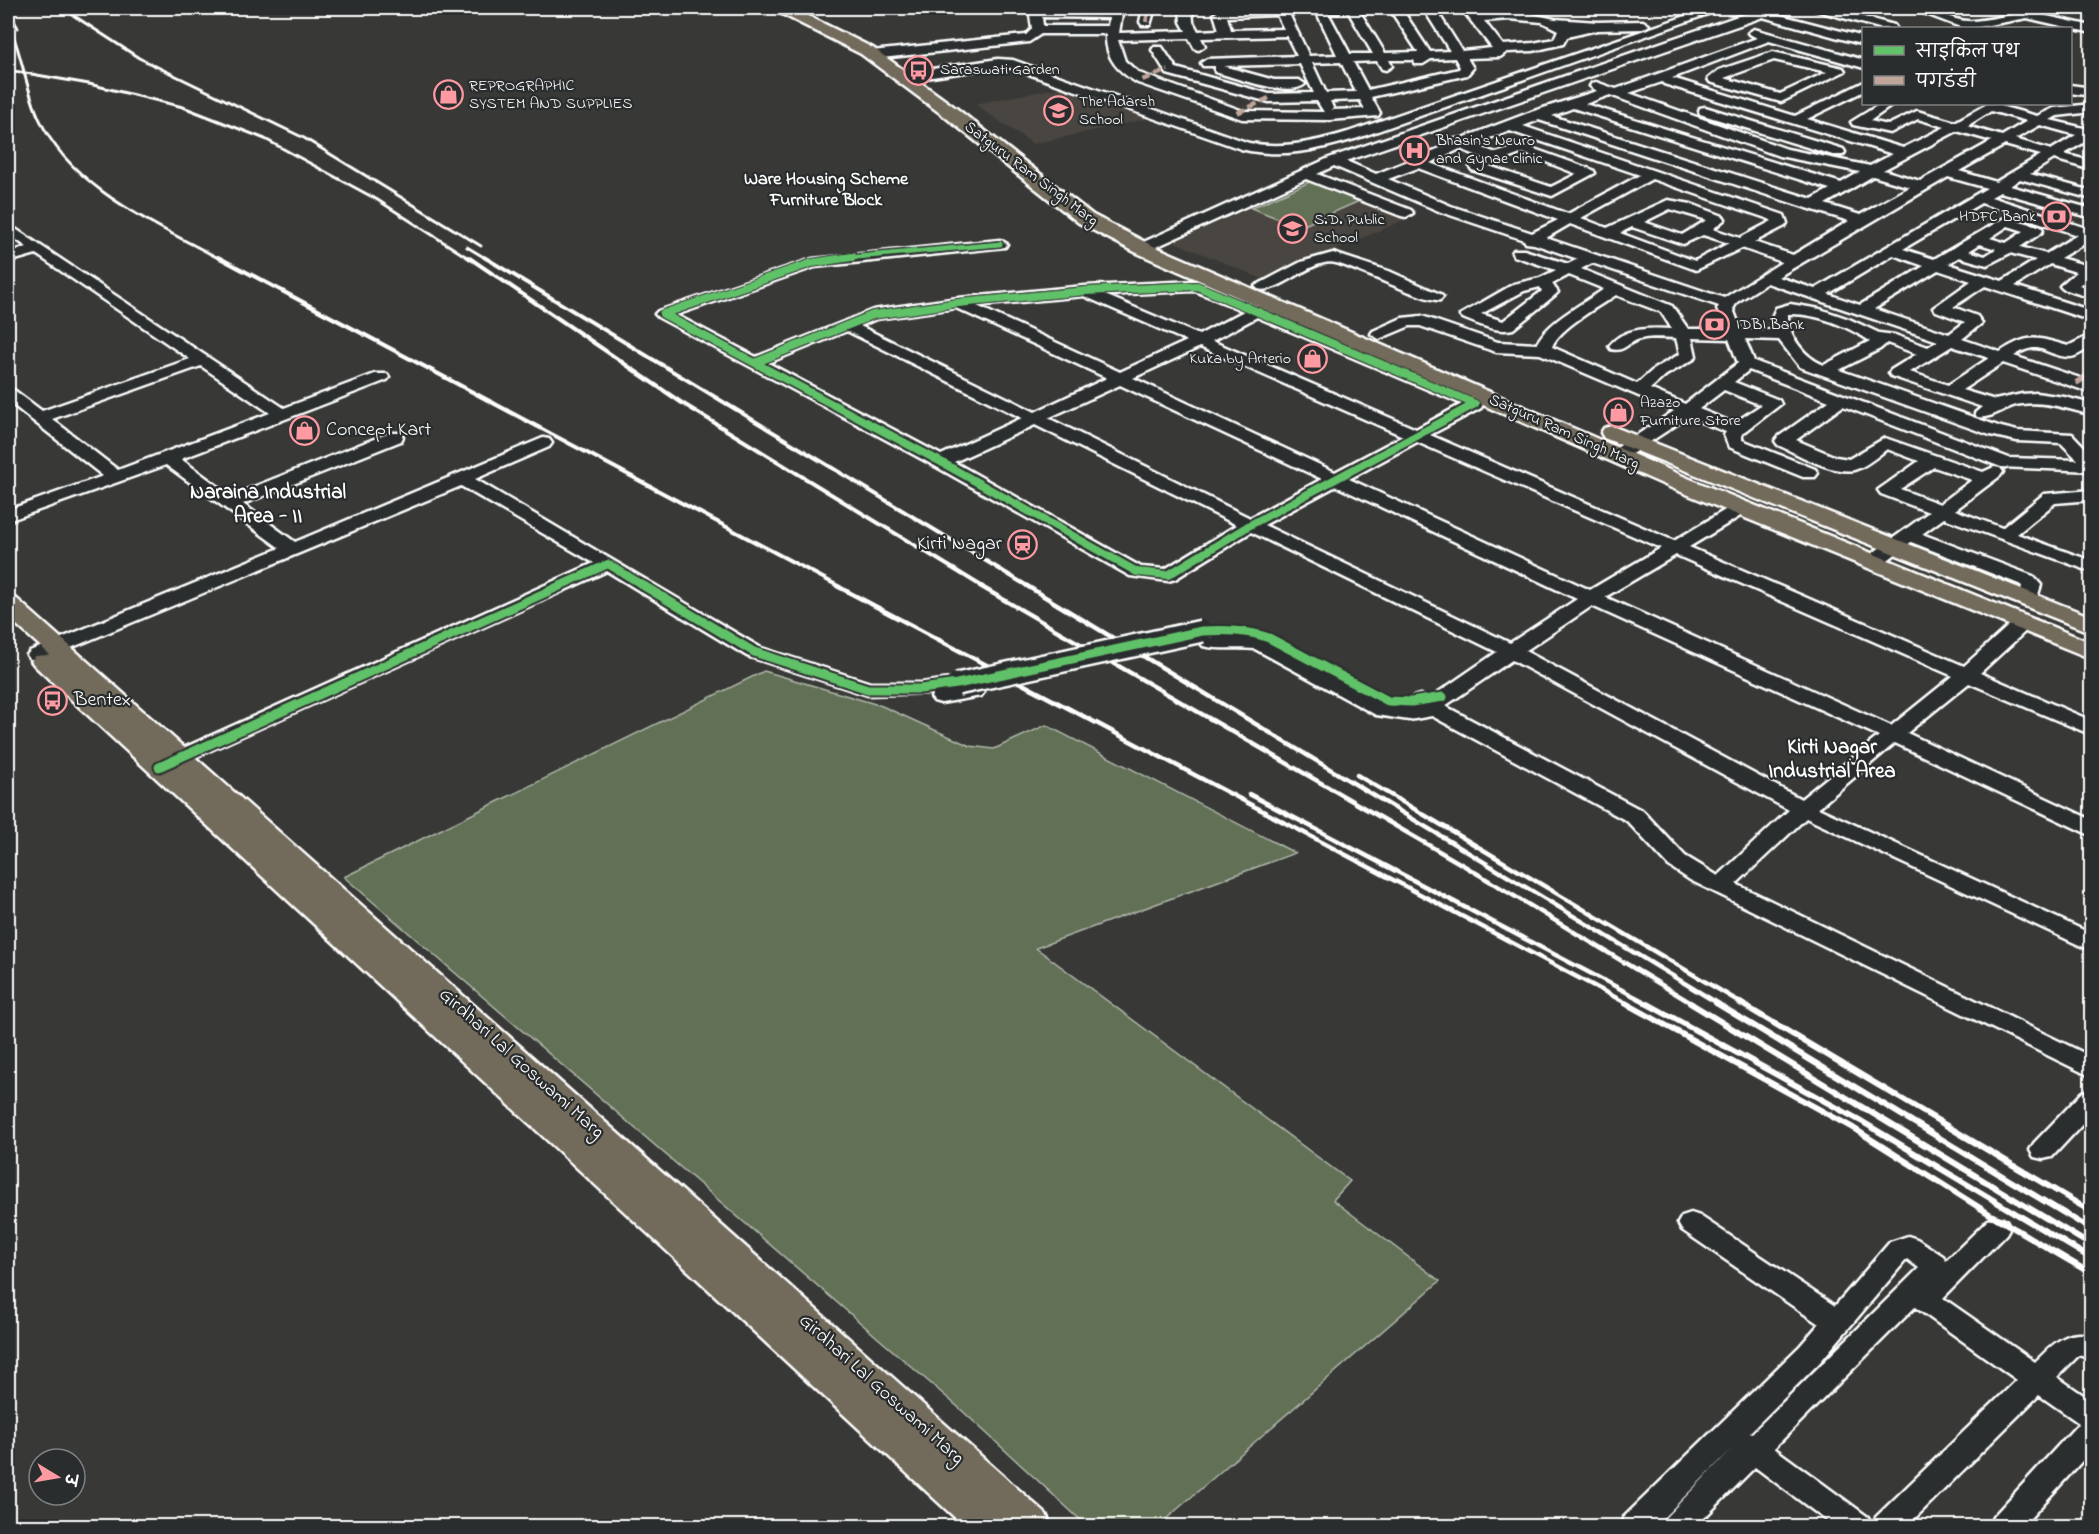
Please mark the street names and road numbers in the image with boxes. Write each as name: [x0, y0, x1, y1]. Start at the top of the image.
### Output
street label: Satguru Ram Singh Marg: [959, 116, 1103, 232]
street label: Satguru Ram Singh Marg: [1485, 388, 1643, 476]
street label: Girdhari Lal Goswami Marg: [431, 981, 610, 1147]
street label: Girdhari Lal Goswami Marg: [791, 1307, 970, 1473]

